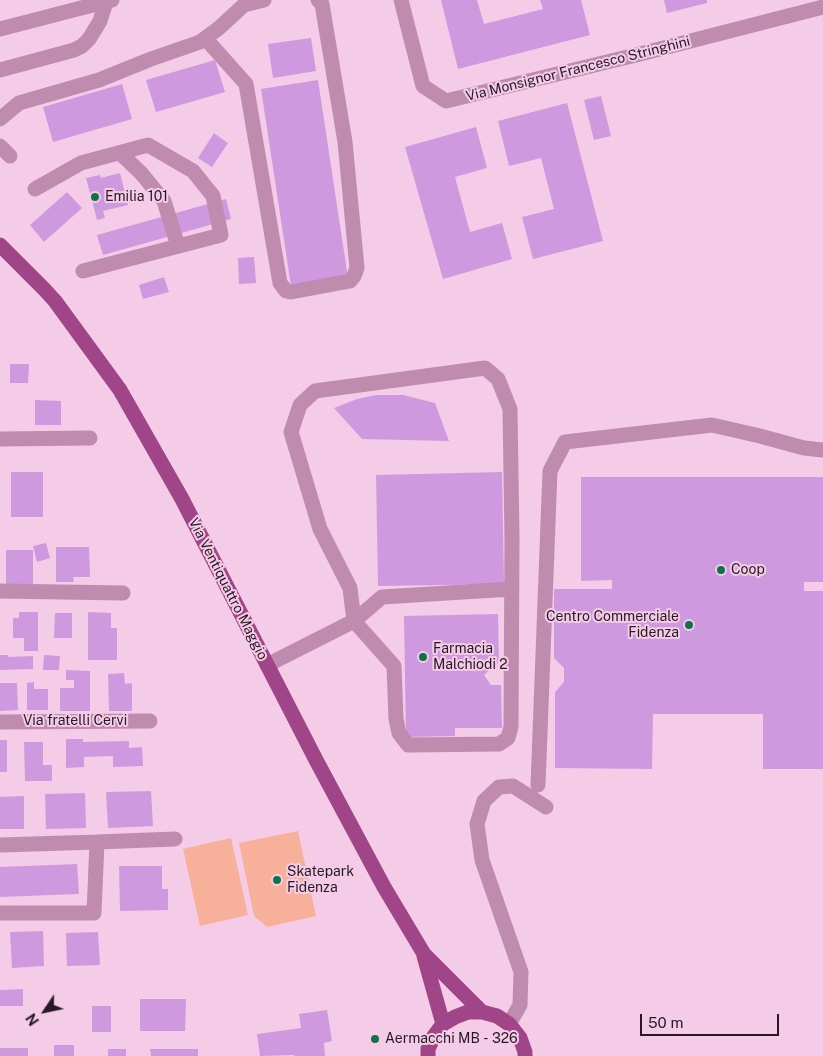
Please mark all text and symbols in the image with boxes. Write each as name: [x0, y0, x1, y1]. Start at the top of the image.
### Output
street label: Via Monsignor Francesco Stringhini: [464, 33, 692, 105]
place label: Emilia 101: [105, 189, 168, 205]
marker: Emilia 101: [89, 191, 101, 203]
street label: Via Ventiquattro Maggio: [185, 515, 271, 663]
place label: Coop: [731, 562, 765, 578]
marker: Coop: [715, 564, 727, 576]
place label: Centro Commerciale Fidenza: [546, 609, 679, 642]
marker: Centro Commerciale Fidenza: [683, 619, 695, 631]
place label: Farmacia Malchiodi 2: [433, 641, 508, 674]
marker: Farmacia Malchiodi 2: [417, 651, 429, 663]
street label: Via fratelli Cervi: [23, 713, 127, 729]
place label: Skatepark Fidenza: [287, 864, 354, 896]
marker: Skatepark Fidenza: [271, 874, 283, 886]
north arrow: [20, 986, 70, 1036]
scale bar: [643, 1004, 782, 1036]
text: N: [23, 1010, 42, 1028]
text: 50 m: [648, 1014, 683, 1031]
place label: Aermacchi MB - 326: [385, 1031, 518, 1047]
marker: Aermacchi MB - 326: [369, 1033, 381, 1045]

